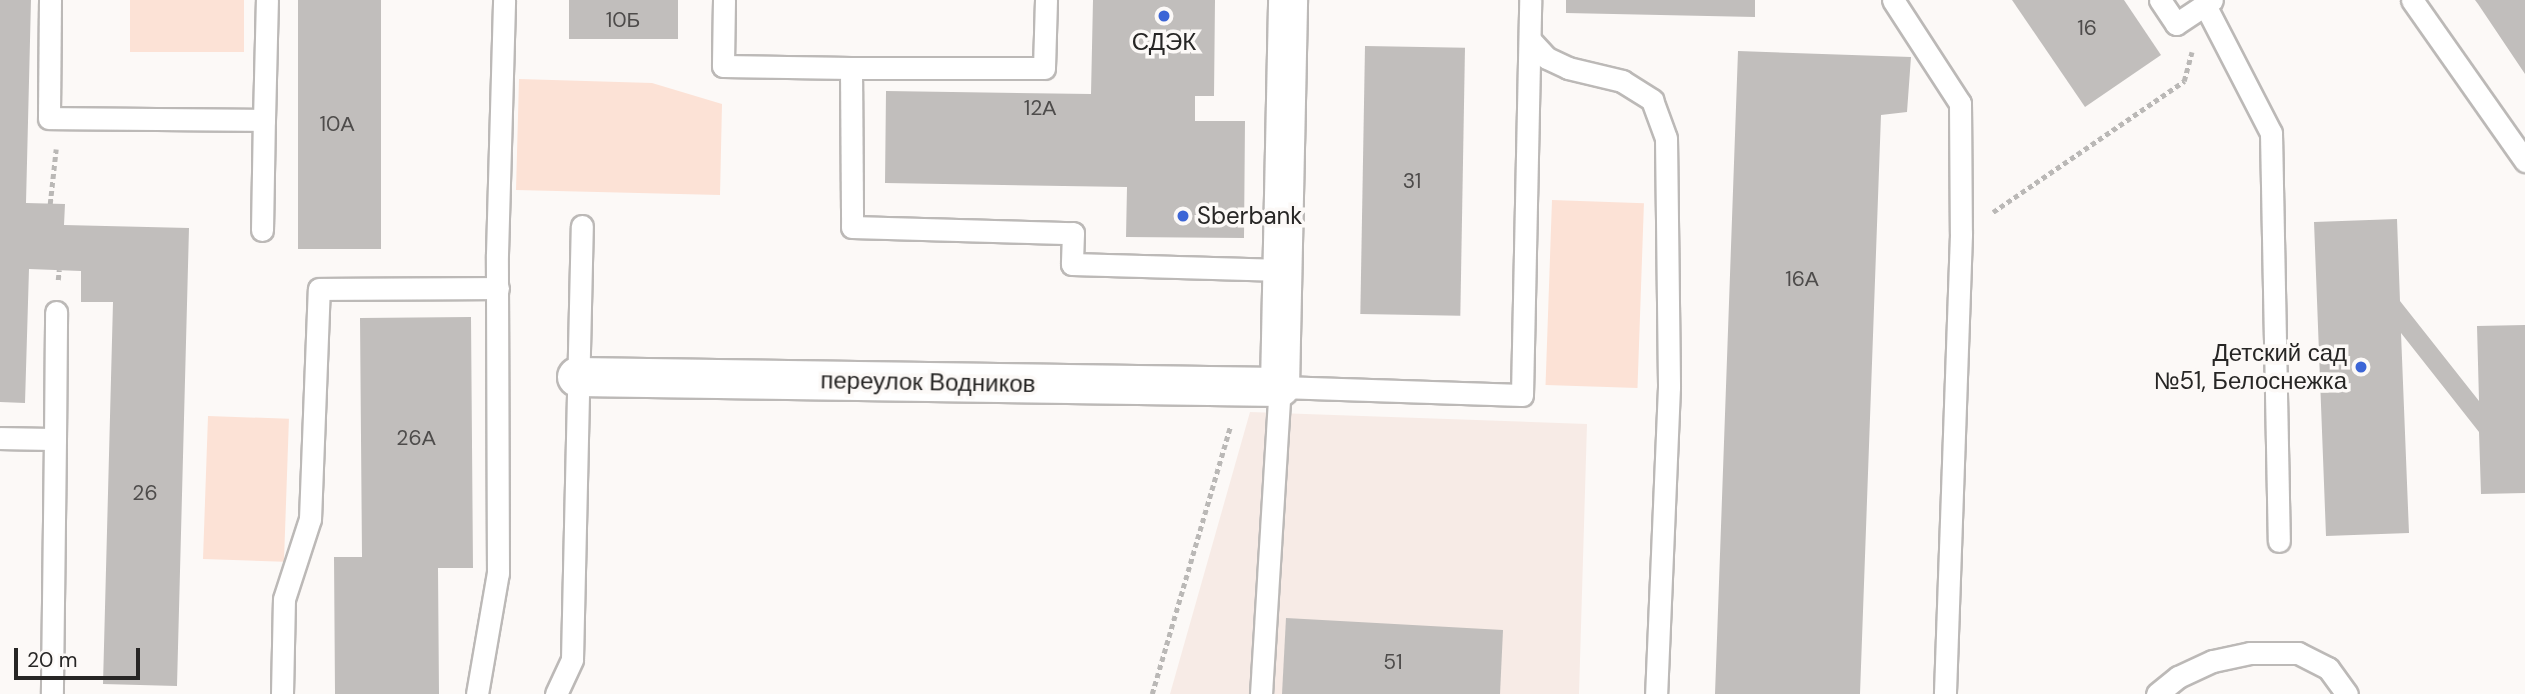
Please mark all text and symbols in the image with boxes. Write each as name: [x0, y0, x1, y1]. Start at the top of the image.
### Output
house number: 10Б: [606, 7, 640, 33]
marker: СДЭК: [1156, 8, 1172, 24]
house number: 16: [2077, 15, 2097, 41]
place label: СДЭК: [1132, 28, 1196, 56]
house number: 12А: [1024, 95, 1056, 121]
house number: 10А: [320, 111, 354, 137]
house number: 31: [1403, 168, 1421, 194]
place label: Sberbank: [1197, 202, 1302, 230]
marker: Sberbank: [1175, 208, 1191, 224]
house number: 16А: [1785, 266, 1819, 292]
place label: Детский сад №51, Белоснежка: [2154, 339, 2347, 395]
marker: Детский сад №51, Белоснежка: [2353, 359, 2369, 375]
street label: переулок Водников: [820, 366, 1036, 398]
house number: 26А: [396, 425, 436, 451]
house number: 26: [132, 480, 158, 506]
scale bar: [18, 634, 144, 678]
text: 20 m: [27, 646, 78, 674]
house number: 51: [1383, 649, 1403, 675]

